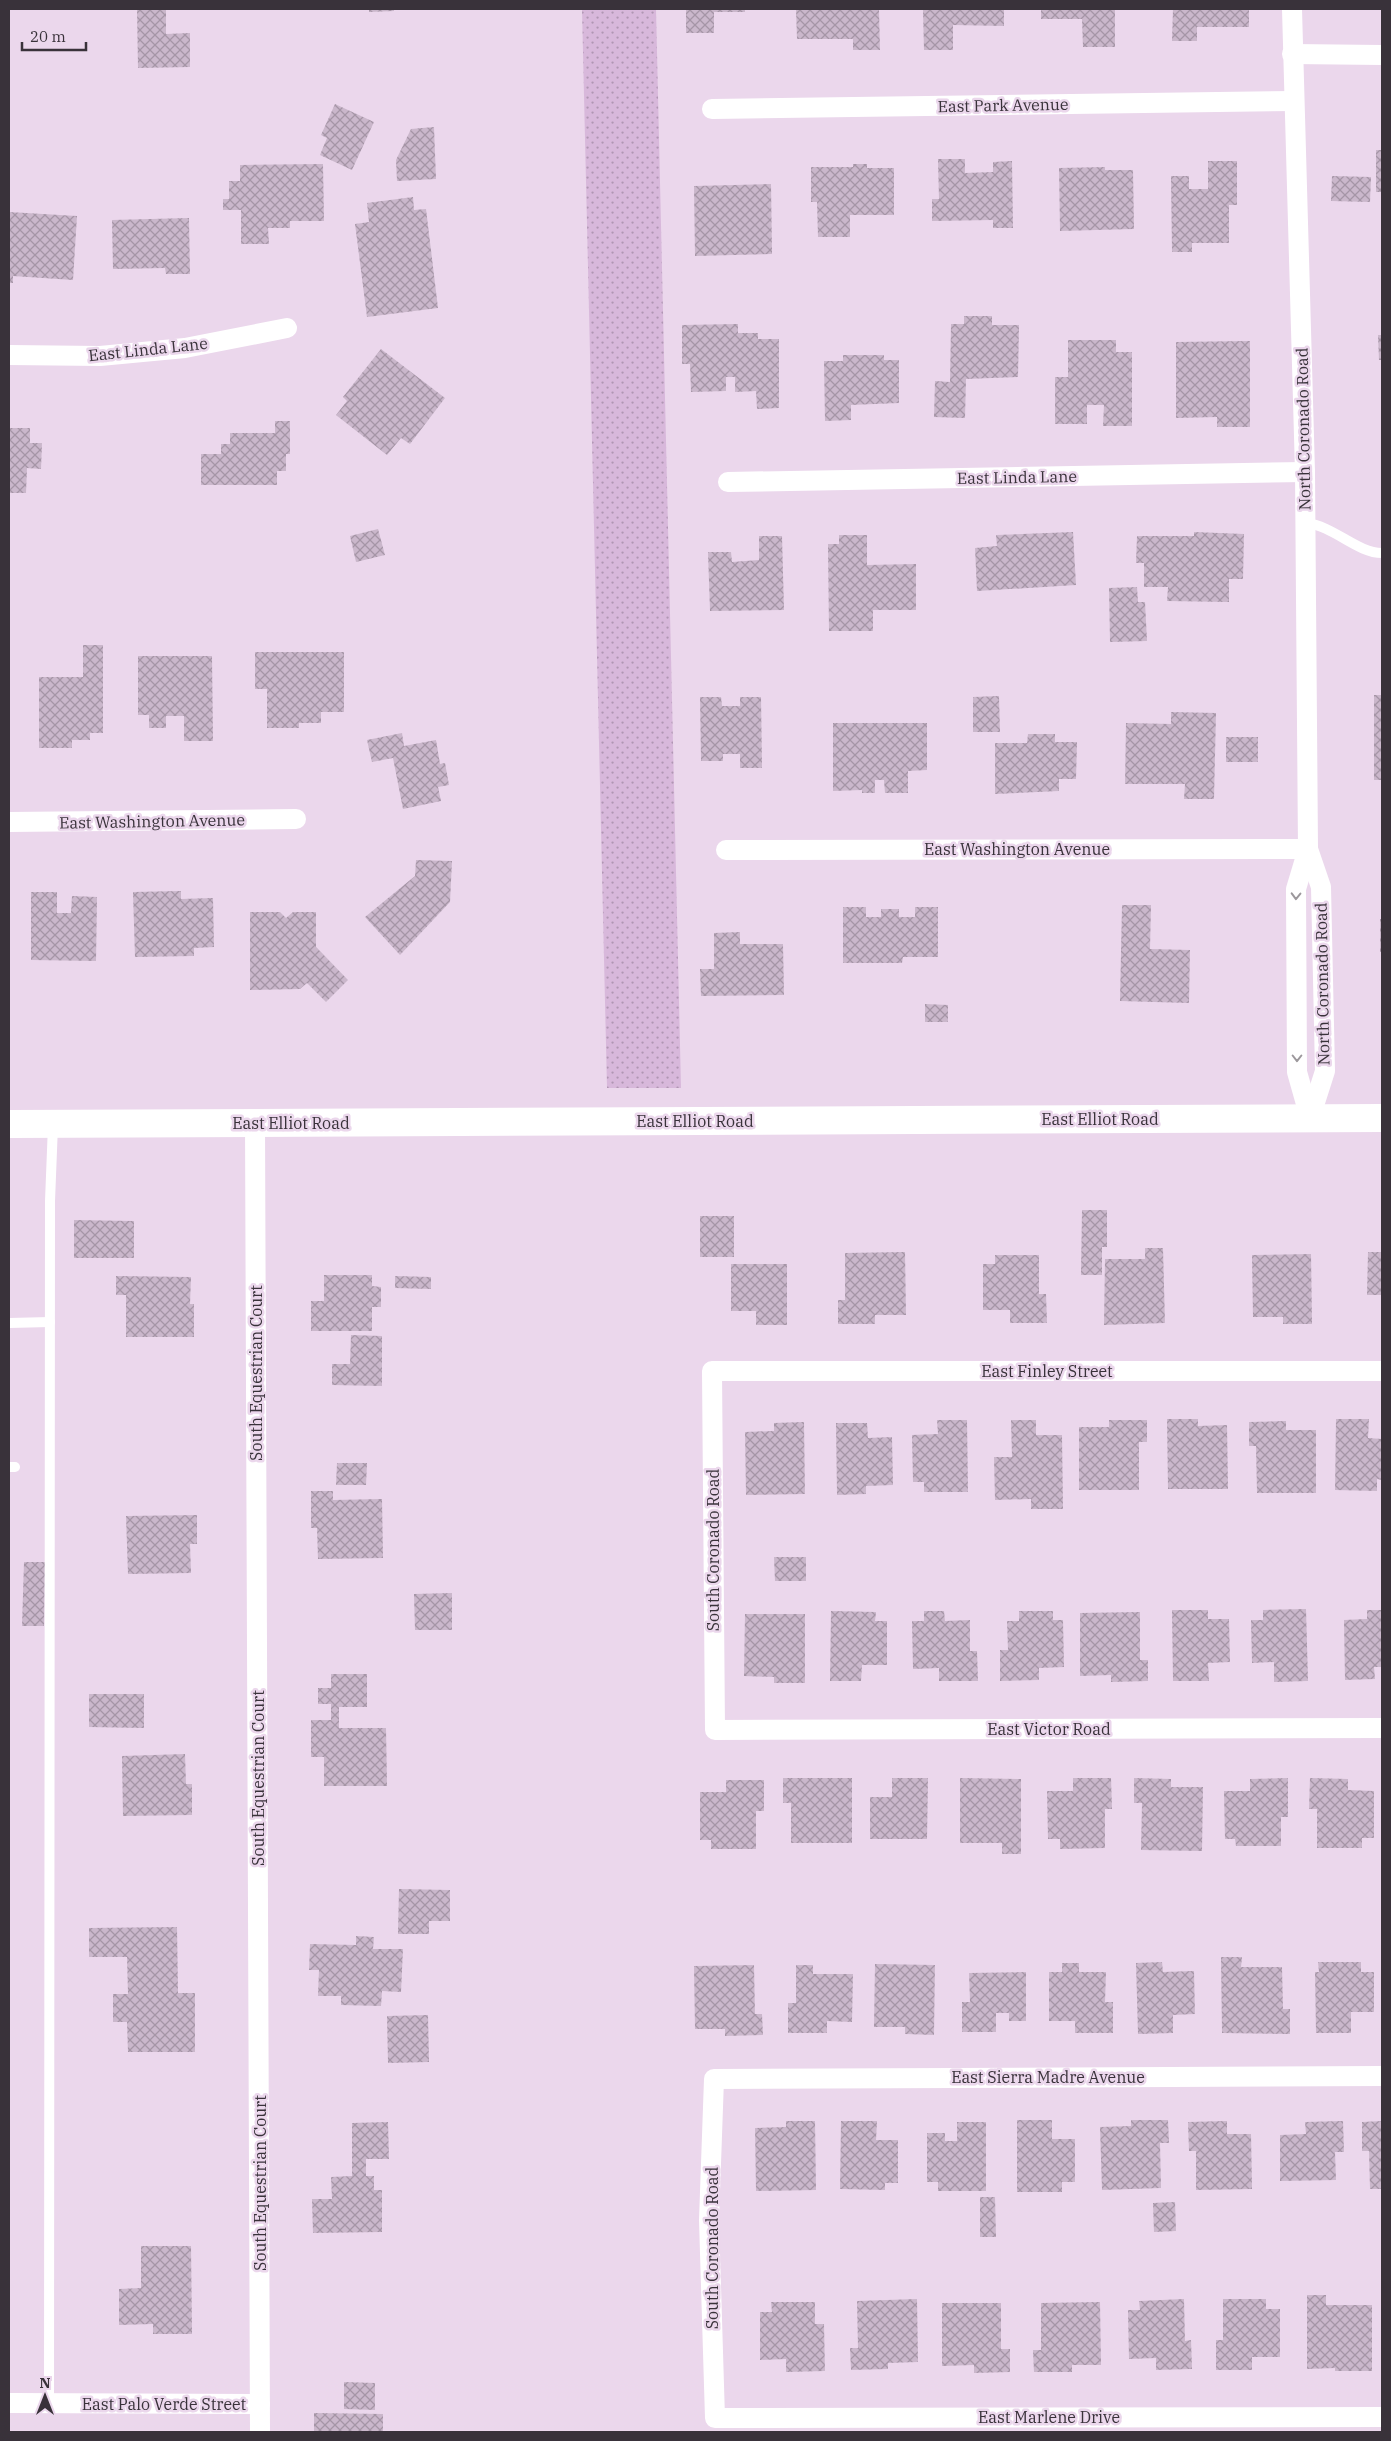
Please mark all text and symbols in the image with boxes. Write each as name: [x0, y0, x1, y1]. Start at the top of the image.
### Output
scale bar: [22, 20, 86, 52]
text: 20 m: [30, 27, 66, 46]
street label: East Park Avenue: [937, 94, 1069, 116]
street label: East Linda Lane: [87, 333, 209, 365]
street label: North Coronado Road: [1292, 347, 1314, 511]
street label: East Linda Lane: [957, 466, 1077, 488]
street label: East Washington Avenue: [59, 809, 245, 833]
street label: East Washington Avenue: [924, 839, 1110, 859]
one-way arrow: [1291, 892, 1301, 900]
street label: North Coronado Road: [1311, 902, 1333, 1066]
one-way arrow: [1292, 1055, 1302, 1063]
street label: East Elliot Road: [1041, 1109, 1159, 1129]
street label: East Elliot Road: [636, 1111, 754, 1131]
street label: East Elliot Road: [232, 1113, 350, 1133]
street label: South Equestrian Court: [246, 1285, 266, 1461]
street label: East Finley Street: [981, 1361, 1113, 1381]
street label: South Coronado Road: [703, 1468, 723, 1631]
street label: South Equestrian Court: [248, 1690, 268, 1866]
street label: East Victor Road: [987, 1719, 1111, 1739]
street label: East Sierra Madre Avenue: [951, 2067, 1145, 2087]
street label: South Equestrian Court: [250, 2095, 270, 2271]
street label: South Coronado Road: [702, 2166, 722, 2329]
north arrow: [20, 2371, 70, 2421]
text: N: [39, 2374, 51, 2392]
street label: East Palo Verde Street: [82, 2394, 247, 2414]
street label: East Marlene Drive: [978, 2407, 1120, 2427]

